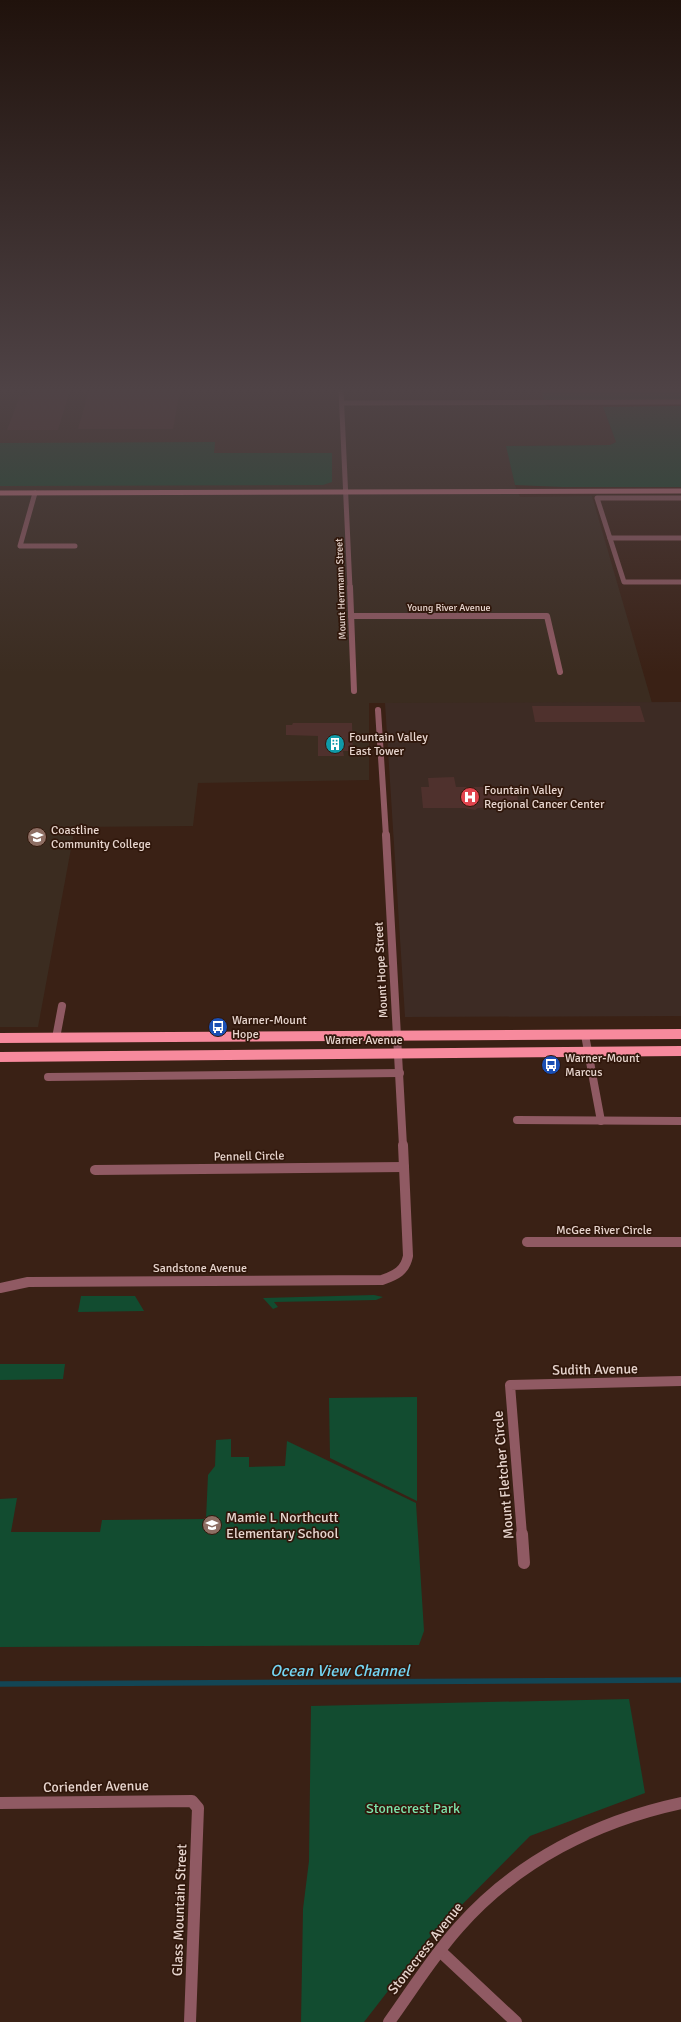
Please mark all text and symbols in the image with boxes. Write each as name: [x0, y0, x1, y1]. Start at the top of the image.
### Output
street label: Mount Herrmann Street: [333, 538, 349, 640]
street label: Young River Avenue: [407, 602, 491, 614]
place label: Fountain Valley East Tower: [349, 730, 428, 759]
building icon: Fountain Valley East Tower: [324, 733, 346, 755]
place label: Fountain Valley Regional Cancer Center: [484, 783, 605, 812]
hospital icon: Fountain Valley Regional Cancer Center: [459, 786, 481, 808]
place label: Coastline Community College: [51, 823, 151, 852]
school or university icon: Coastline Community College: [26, 826, 48, 848]
street label: Mount Hope Street: [371, 921, 392, 1019]
place label: Warner-Mount Hope: [232, 1013, 307, 1042]
bus stop icon: Warner-Mount Hope: [207, 1016, 229, 1038]
street label: Warner Avenue: [325, 1033, 403, 1048]
place label: Warner-Mount Marcus: [565, 1051, 640, 1080]
bus stop icon: Warner-Mount Marcus: [540, 1054, 562, 1076]
street label: Pennell Circle: [213, 1148, 285, 1165]
street label: McGee River Circle: [556, 1223, 652, 1238]
street label: Sandstone Avenue: [153, 1261, 247, 1276]
street label: Sudith Avenue: [552, 1360, 638, 1379]
street label: Mount Fletcher Circle: [489, 1410, 518, 1540]
place label: Mamie L Northcutt Elementary School: [226, 1509, 339, 1542]
school or university icon: Mamie L Northcutt Elementary School: [201, 1514, 223, 1536]
water label: Ocean View Channel: [270, 1661, 411, 1681]
street label: Coriender Avenue: [43, 1777, 149, 1796]
park label: Stonecrest Park: [366, 1800, 460, 1817]
street label: Glass Mountain Street: [169, 1843, 190, 1977]
street label: Stonecress Avenue: [384, 1899, 467, 1998]

